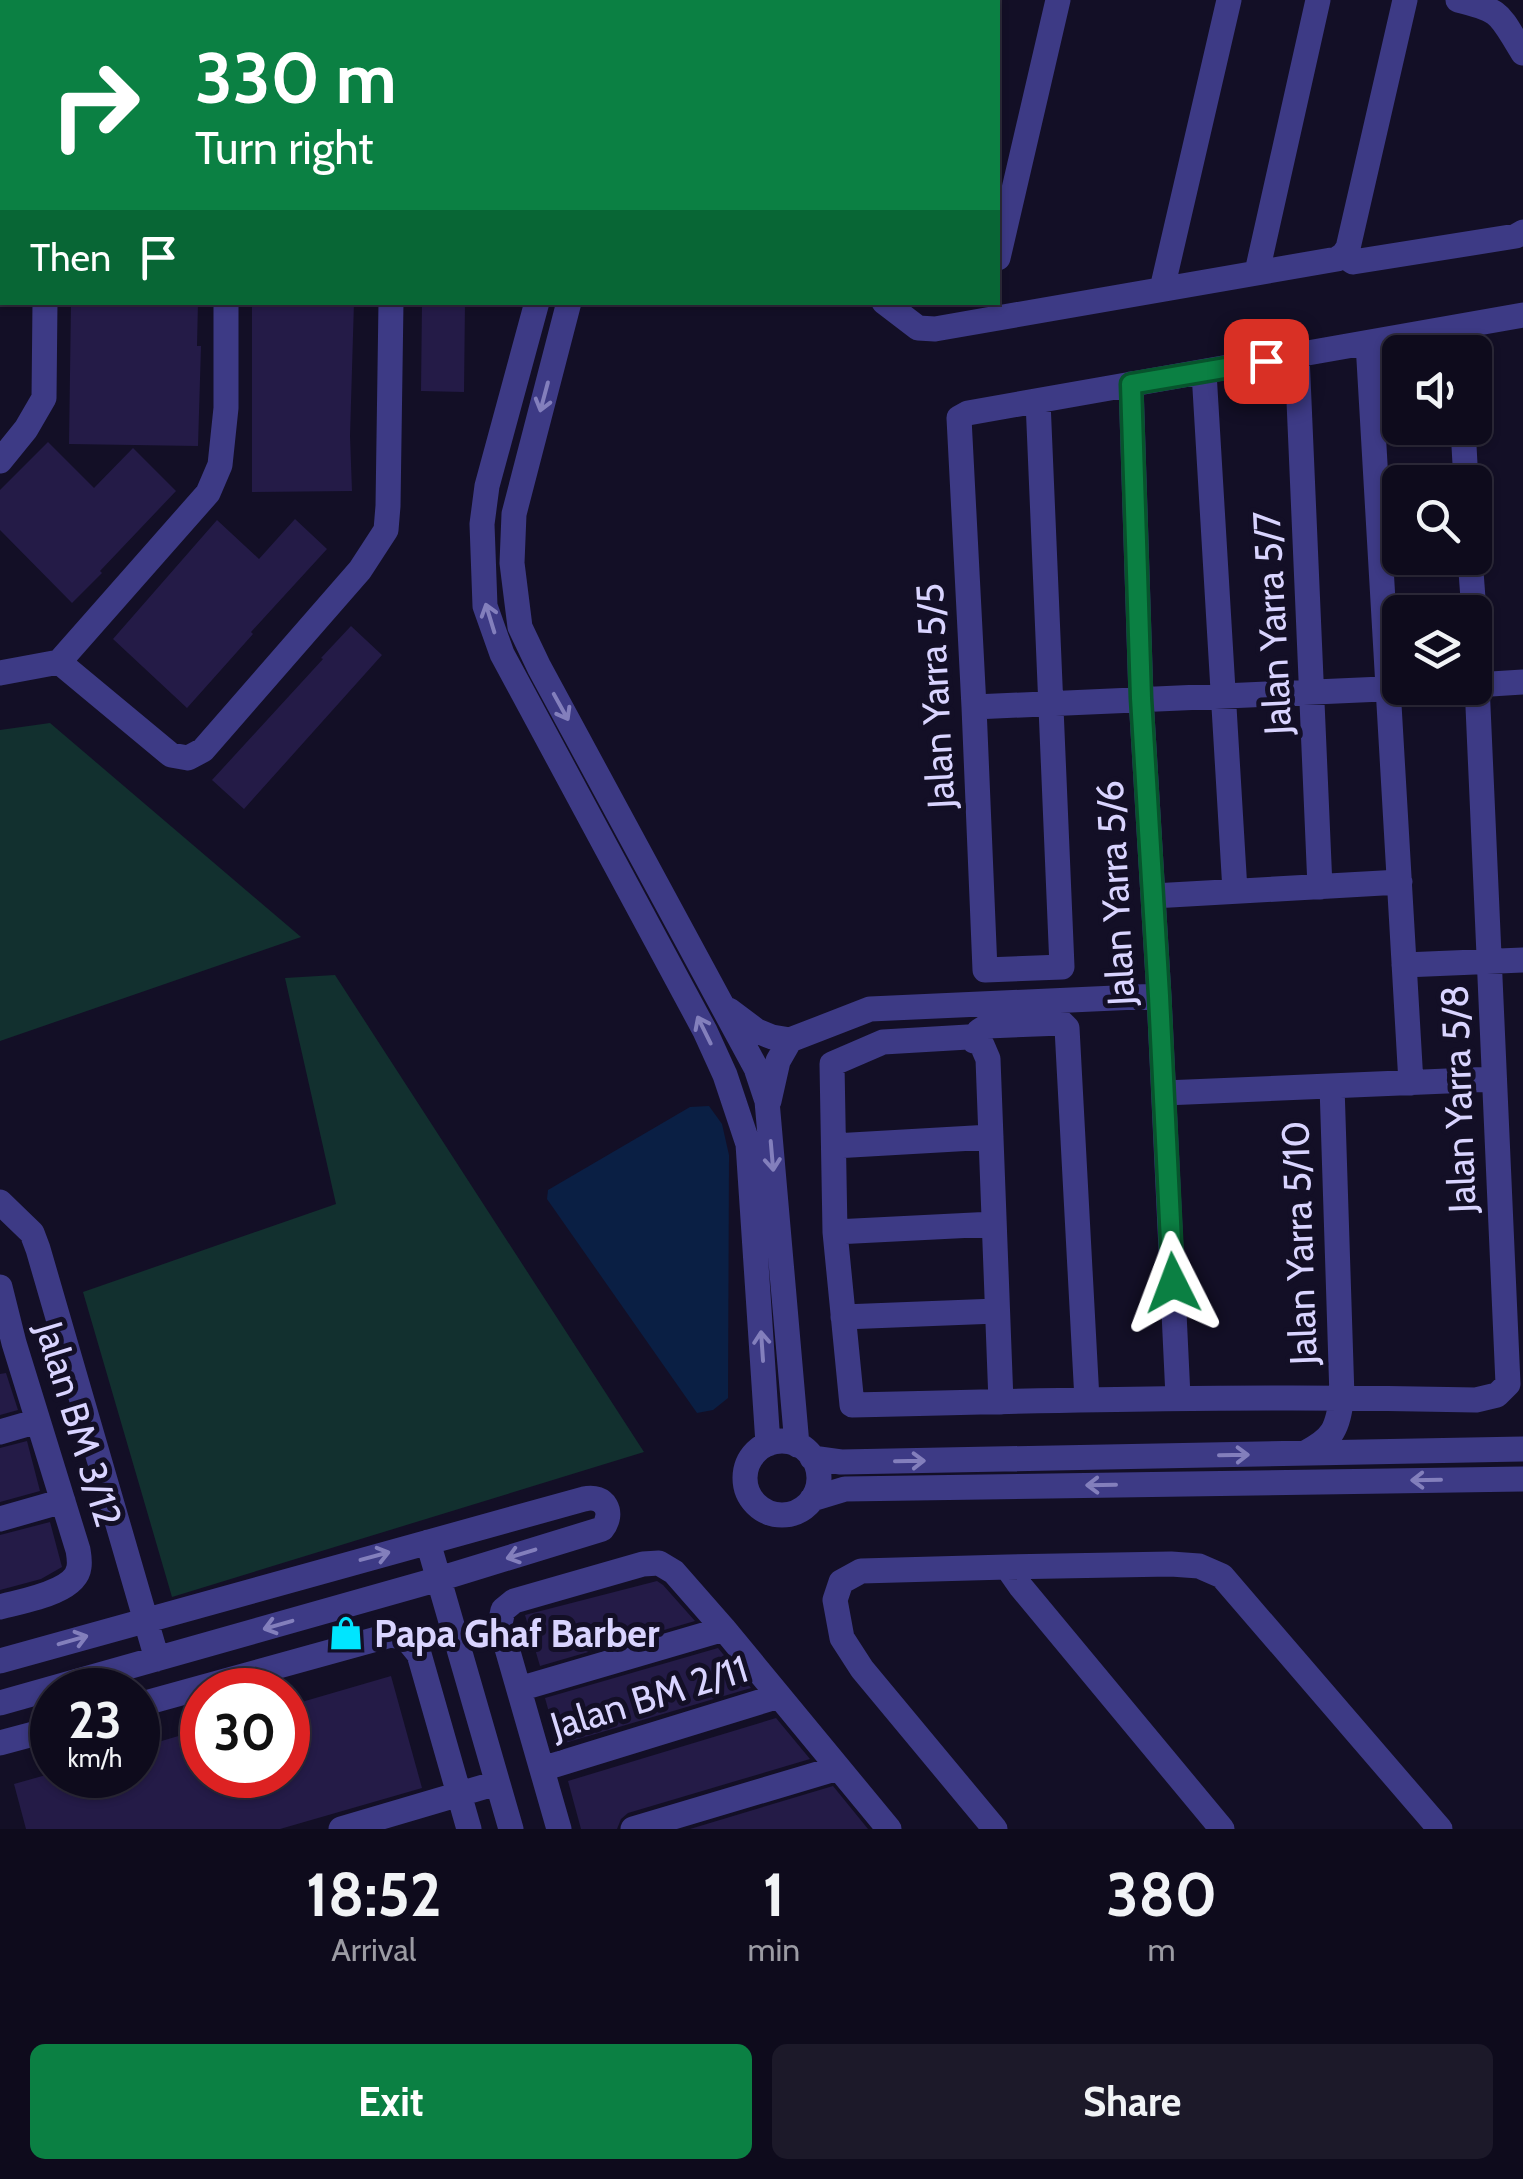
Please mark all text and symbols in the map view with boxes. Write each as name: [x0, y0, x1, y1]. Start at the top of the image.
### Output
text: 330 m: [195, 35, 396, 121]
icon: right: [30, 40, 160, 170]
text: Turn right: [195, 121, 374, 175]
icon: arrive: [131, 230, 186, 285]
text: Then: [30, 234, 111, 281]
pin: [1224, 319, 1309, 404]
icon: arrive: [1239, 334, 1294, 389]
map controls: [1382, 335, 1492, 705]
button: sound: [1382, 335, 1492, 445]
one-way arrow: [534, 381, 553, 412]
button: search: [1382, 465, 1492, 575]
street label: Jalan Yarra 5/7: [1243, 510, 1301, 737]
street label: Jalan Yarra 5/5: [906, 582, 964, 811]
button: layers: [1382, 595, 1492, 705]
one-way arrow: [480, 603, 498, 635]
one-way arrow: [552, 692, 571, 722]
street label: Jalan Yarra 5/6: [1086, 779, 1144, 1008]
street label: Jalan Yarra 5/8: [1431, 984, 1486, 1215]
one-way arrow: [694, 1016, 713, 1046]
street label: Jalan Yarra 5/10: [1271, 1120, 1327, 1367]
one-way arrow: [762, 1139, 781, 1172]
position arrow: [1121, 1231, 1225, 1335]
street label: Jalan BM 3/12: [25, 1315, 132, 1532]
one-way arrow: [752, 1331, 771, 1363]
one-way arrow: [1218, 1445, 1250, 1464]
one-way arrow: [893, 1451, 925, 1470]
one-way arrow: [1410, 1471, 1442, 1490]
one-way arrow: [1085, 1476, 1118, 1494]
one-way arrow: [359, 1546, 390, 1565]
one-way arrow: [505, 1546, 537, 1564]
place label: Papa Ghaf Barber: [374, 1610, 660, 1657]
shop icon: Papa Ghaf Barber: [327, 1614, 365, 1652]
one-way arrow: [263, 1617, 294, 1635]
one-way arrow: [57, 1630, 88, 1648]
street label: Jalan BM 2/11: [544, 1645, 753, 1750]
speed limit sign: 30: [180, 1668, 310, 1798]
text: 23: [68, 1690, 122, 1751]
text: km/h: [68, 1743, 122, 1773]
text: 18:52: [306, 1858, 442, 1931]
text: 1: [763, 1858, 785, 1931]
text: 380: [1106, 1858, 1217, 1931]
text: Arrival: [331, 1930, 416, 1969]
text: min: [747, 1930, 800, 1969]
text: m: [1148, 1930, 1176, 1969]
button: Exit: [30, 2044, 752, 2159]
button: Share: [772, 2044, 1493, 2159]

